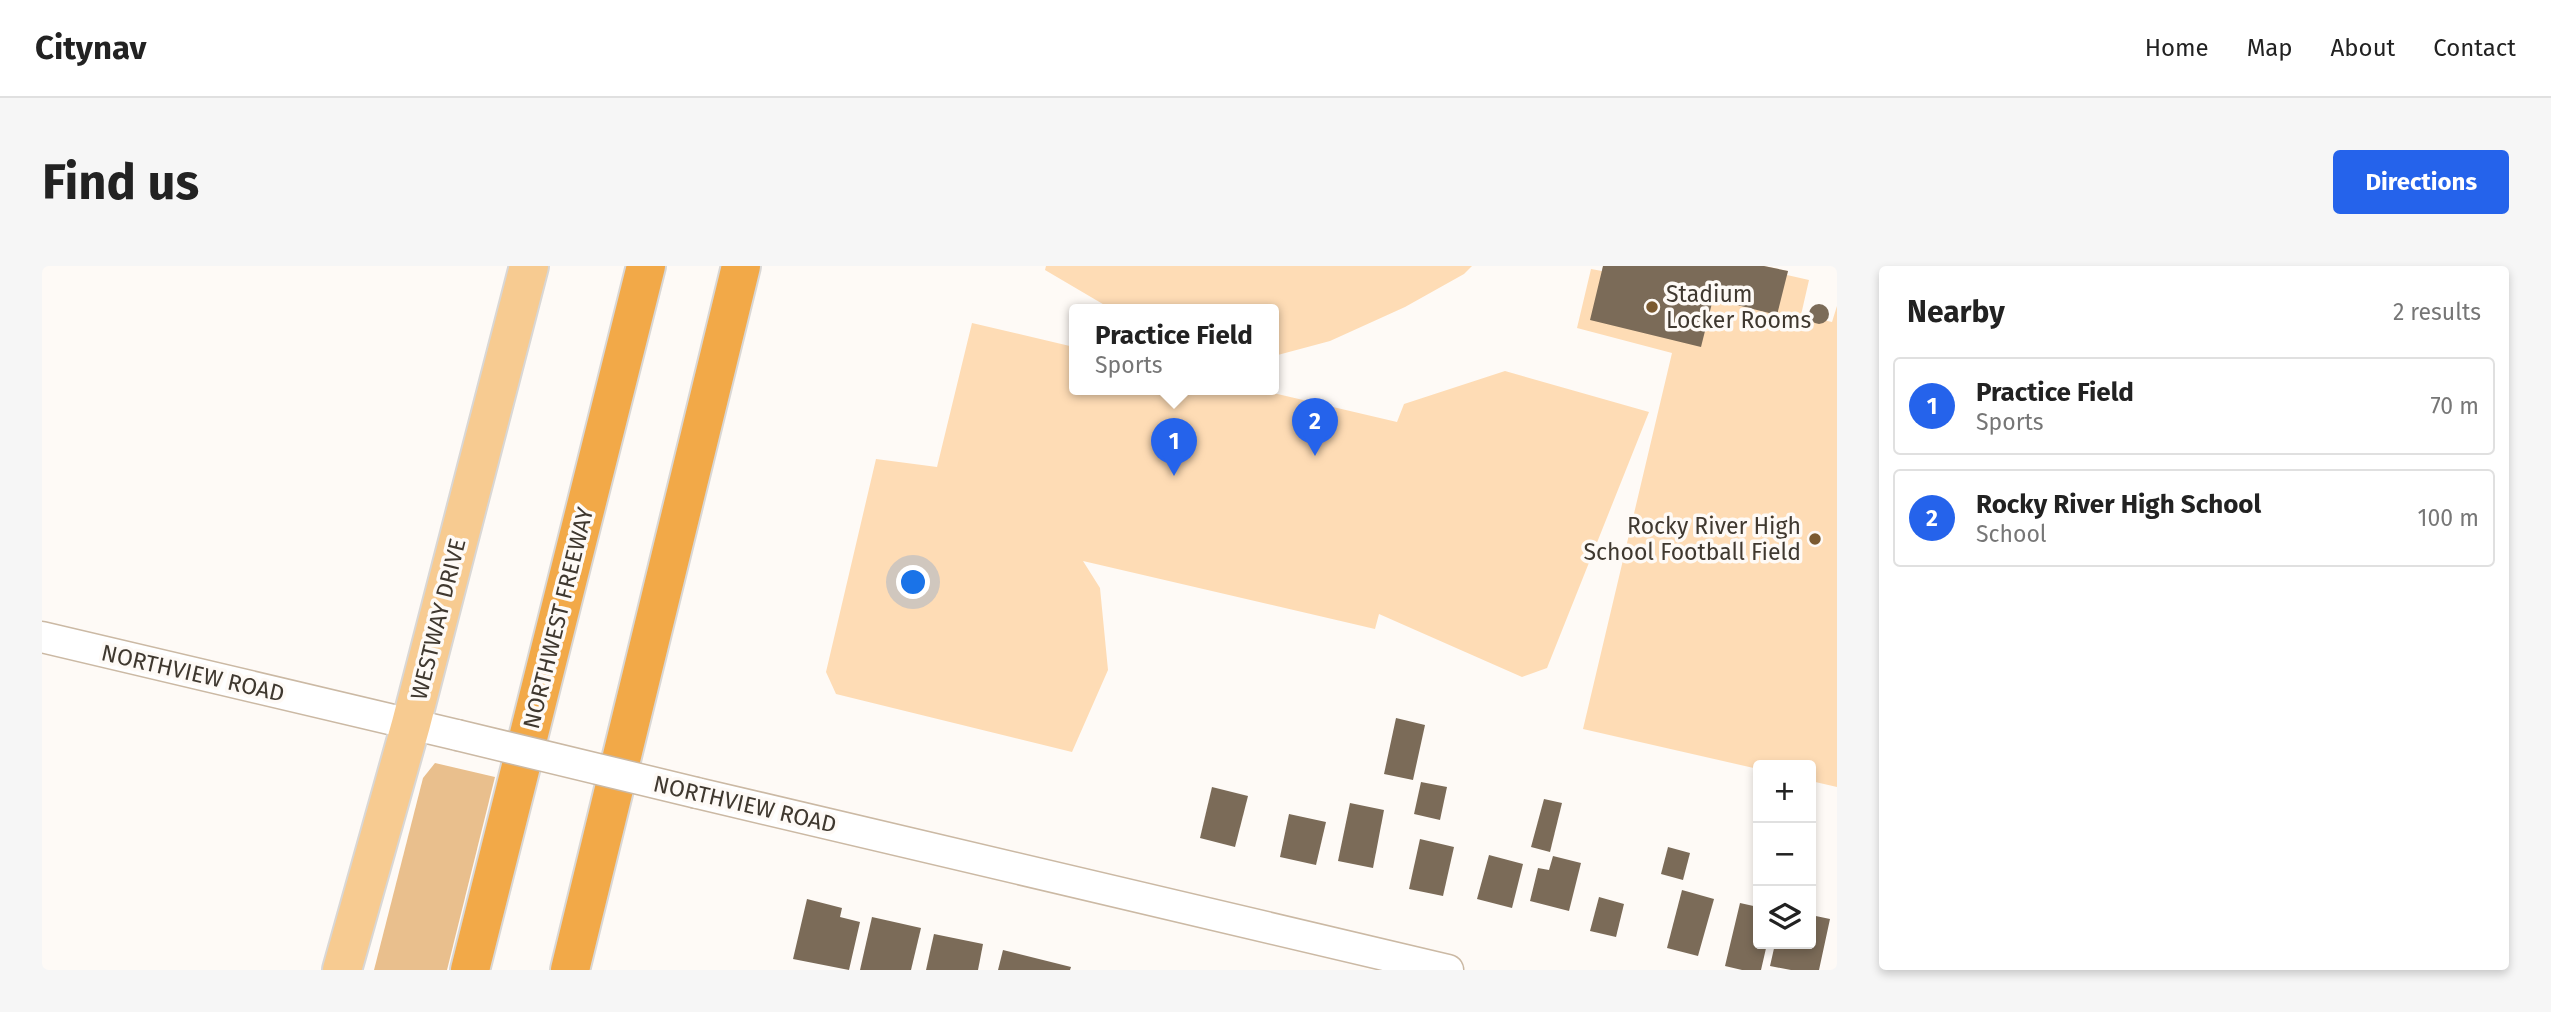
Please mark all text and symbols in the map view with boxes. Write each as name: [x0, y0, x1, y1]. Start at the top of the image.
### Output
text: Citynav: [35, 28, 147, 68]
text: Home: [2145, 34, 2209, 62]
text: Map: [2247, 34, 2293, 62]
text: About: [2331, 34, 2395, 62]
text: Contact: [2433, 34, 2516, 62]
button: Directions: [2333, 150, 2509, 214]
text: Find us: [42, 153, 199, 212]
place label: Stadium Locker Rooms: [1666, 280, 1811, 334]
text: Nearby: [1907, 294, 2005, 330]
text: 2 results: [2393, 298, 2481, 326]
marker: Stadium Locker Rooms: [1644, 299, 1660, 315]
popup: [1069, 304, 1279, 395]
text: Practice Field: [1095, 320, 1253, 351]
text: Sports: [1095, 351, 1163, 379]
text: Practice Field: [1976, 377, 2134, 408]
text: 1: [1927, 392, 1937, 420]
text: 70 m: [2430, 392, 2479, 420]
pin: 2: [1292, 398, 1338, 456]
text: Sports: [1976, 408, 2044, 436]
pin: 1: [1151, 418, 1197, 476]
text: Rocky River High School: [1976, 489, 2261, 520]
street label: NORTHWEST FREEWAY: [517, 504, 599, 732]
text: 2: [1926, 504, 1938, 532]
text: 100 m: [2418, 504, 2479, 532]
place label: Rocky River High School Football Field: [1583, 512, 1801, 566]
text: School: [1976, 520, 2047, 548]
marker: Rocky River High School Football Field: [1807, 531, 1823, 547]
street label: WESTWAY DRIVE: [404, 535, 472, 703]
your location: [896, 565, 930, 599]
street label: NORTHVIEW ROAD: [99, 638, 287, 708]
map controls: [1753, 760, 1816, 949]
button: +: [1753, 760, 1816, 823]
street label: NORTHVIEW ROAD: [651, 769, 839, 839]
button: −: [1753, 823, 1816, 886]
button: layers: [1753, 886, 1816, 949]

